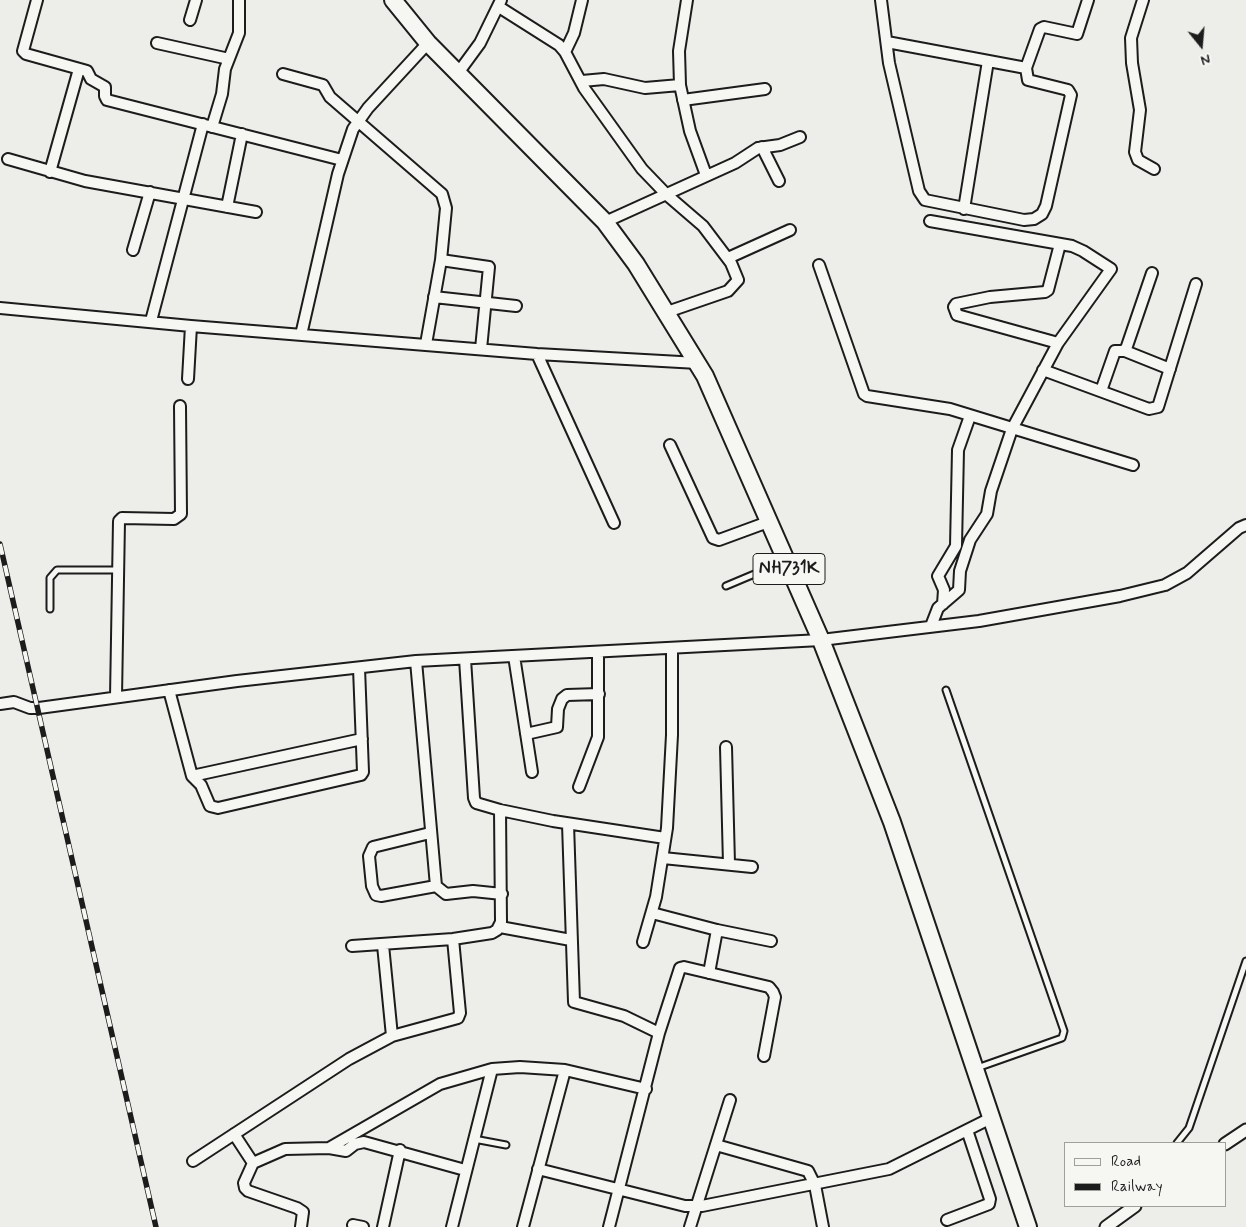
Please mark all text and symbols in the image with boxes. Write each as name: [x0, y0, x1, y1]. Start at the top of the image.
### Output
north arrow: [1176, 20, 1226, 70]
text: N: [1198, 49, 1212, 69]
road number: NH731K: [753, 554, 825, 584]
legend: [1064, 1142, 1226, 1207]
text: Road: [1111, 1152, 1141, 1172]
text: Railway: [1111, 1177, 1163, 1197]

